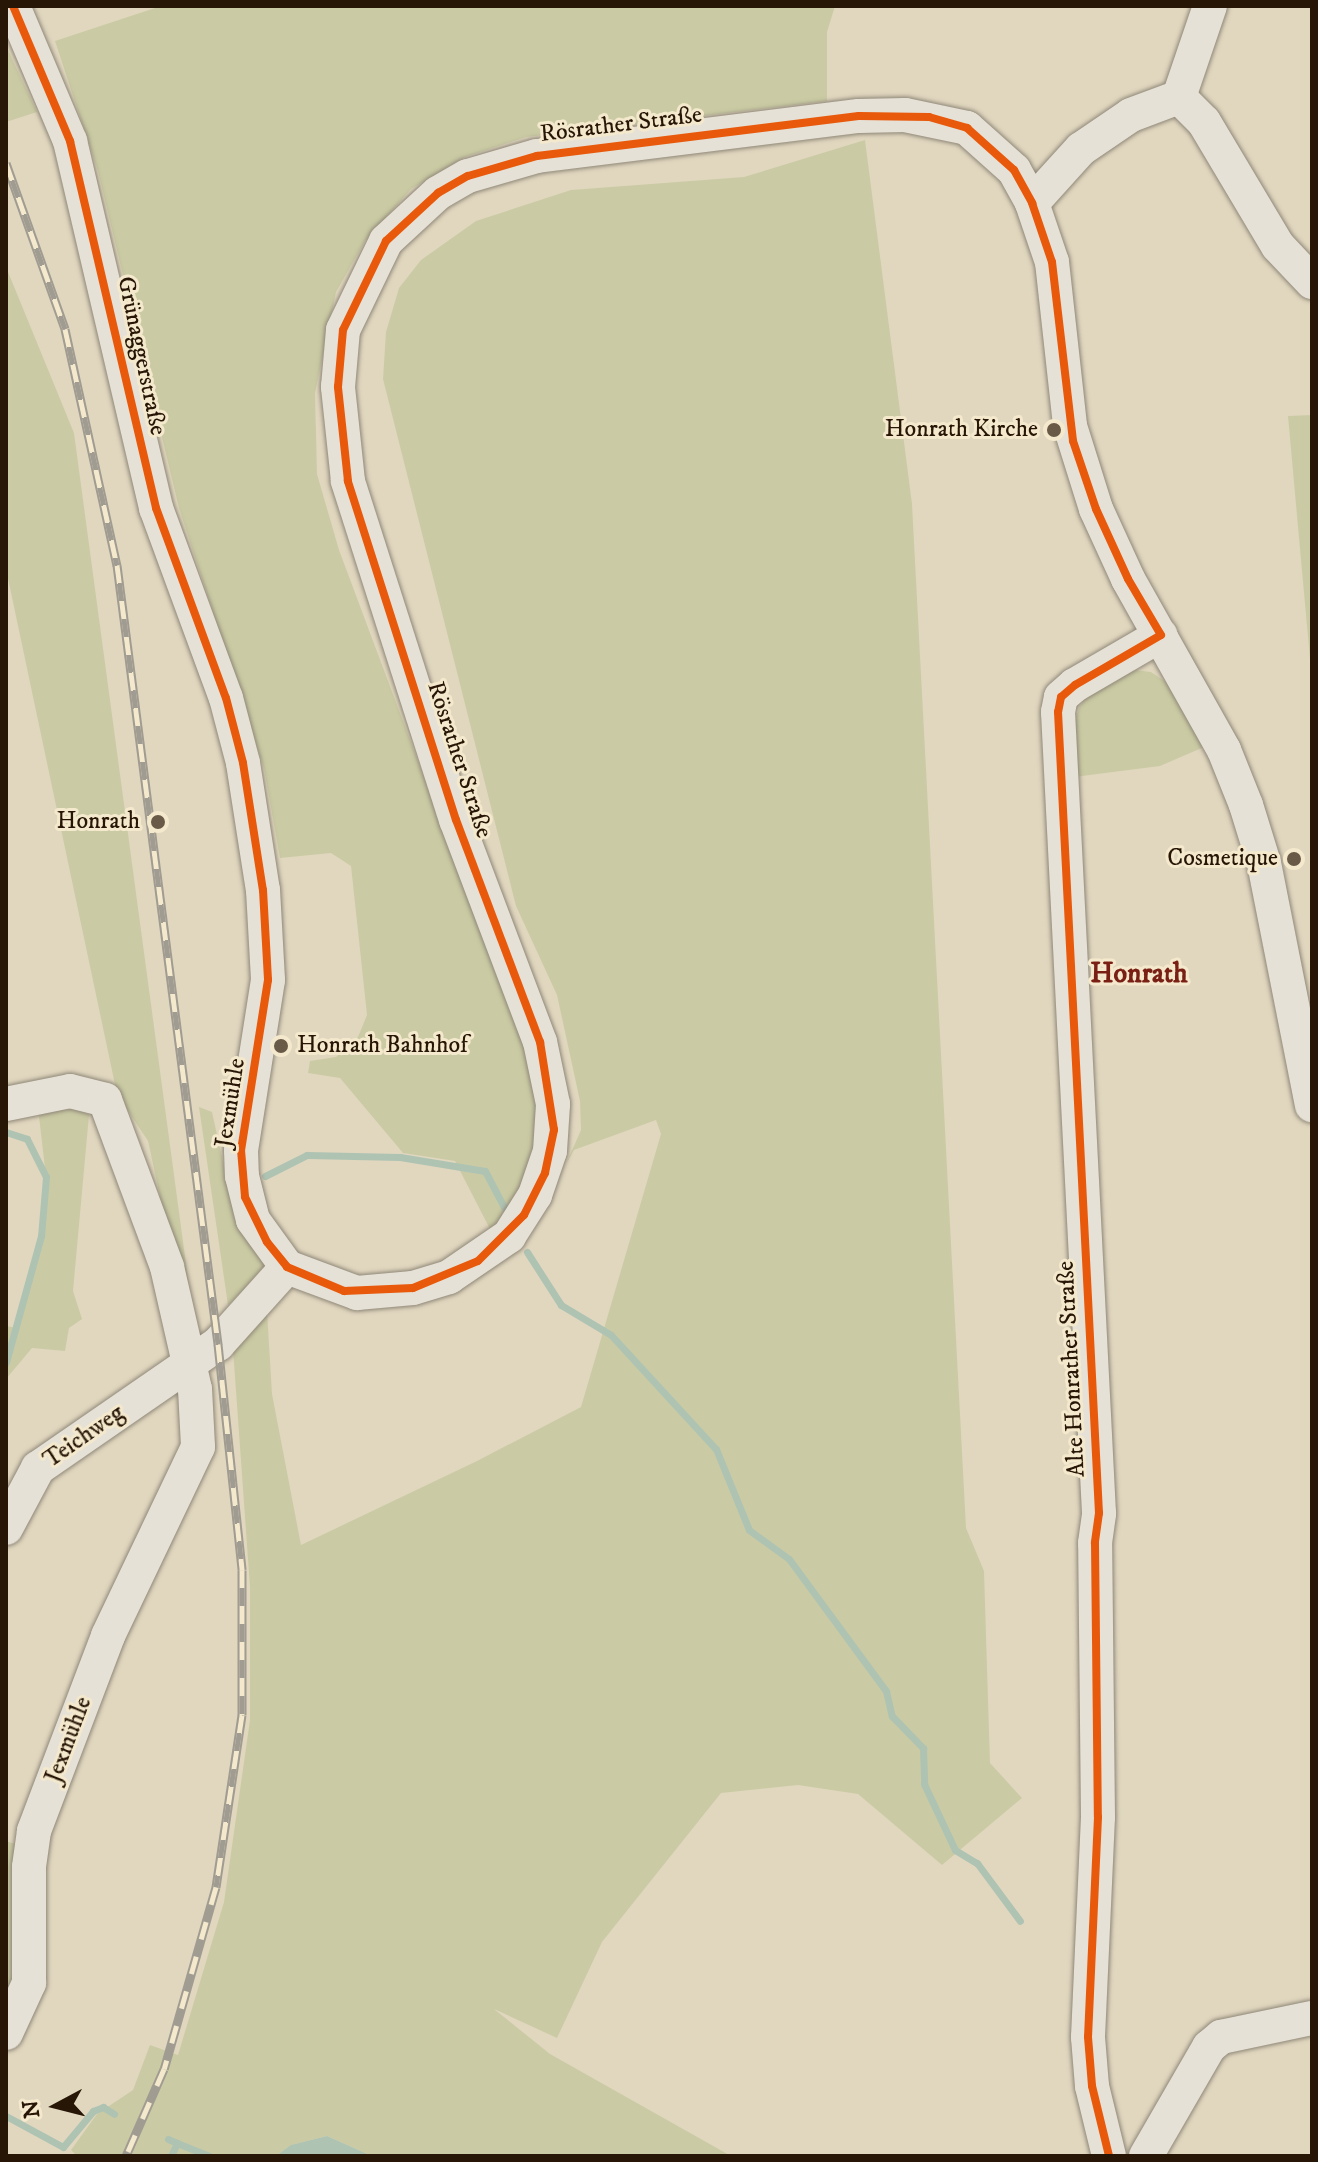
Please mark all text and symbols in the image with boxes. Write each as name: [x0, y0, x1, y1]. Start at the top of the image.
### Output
street label: Rösrather Straße: [538, 101, 704, 149]
street label: Grünaggerstraße: [110, 274, 172, 438]
place label: Honrath Kirche: [885, 416, 1038, 444]
marker: Honrath Kirche: [1045, 421, 1063, 439]
street label: Rösrather Straße: [420, 678, 498, 842]
place label: Honrath: [57, 808, 140, 836]
marker: Honrath: [147, 811, 169, 833]
place label: Cosmetique: [1167, 845, 1278, 873]
marker: Cosmetique: [1285, 850, 1303, 868]
district label: Honrath: [1090, 957, 1188, 991]
place label: Honrath Bahnhof: [297, 1032, 468, 1060]
marker: Honrath Bahnhof: [272, 1037, 290, 1055]
street label: Jexmühle: [210, 1056, 252, 1150]
street label: Alte Honrather Straße: [1052, 1260, 1092, 1478]
street label: Teichweg: [38, 1399, 130, 1475]
street label: Jexmühle: [39, 1693, 99, 1787]
north arrow: [16, 2066, 96, 2146]
text: N: [17, 2098, 46, 2120]

